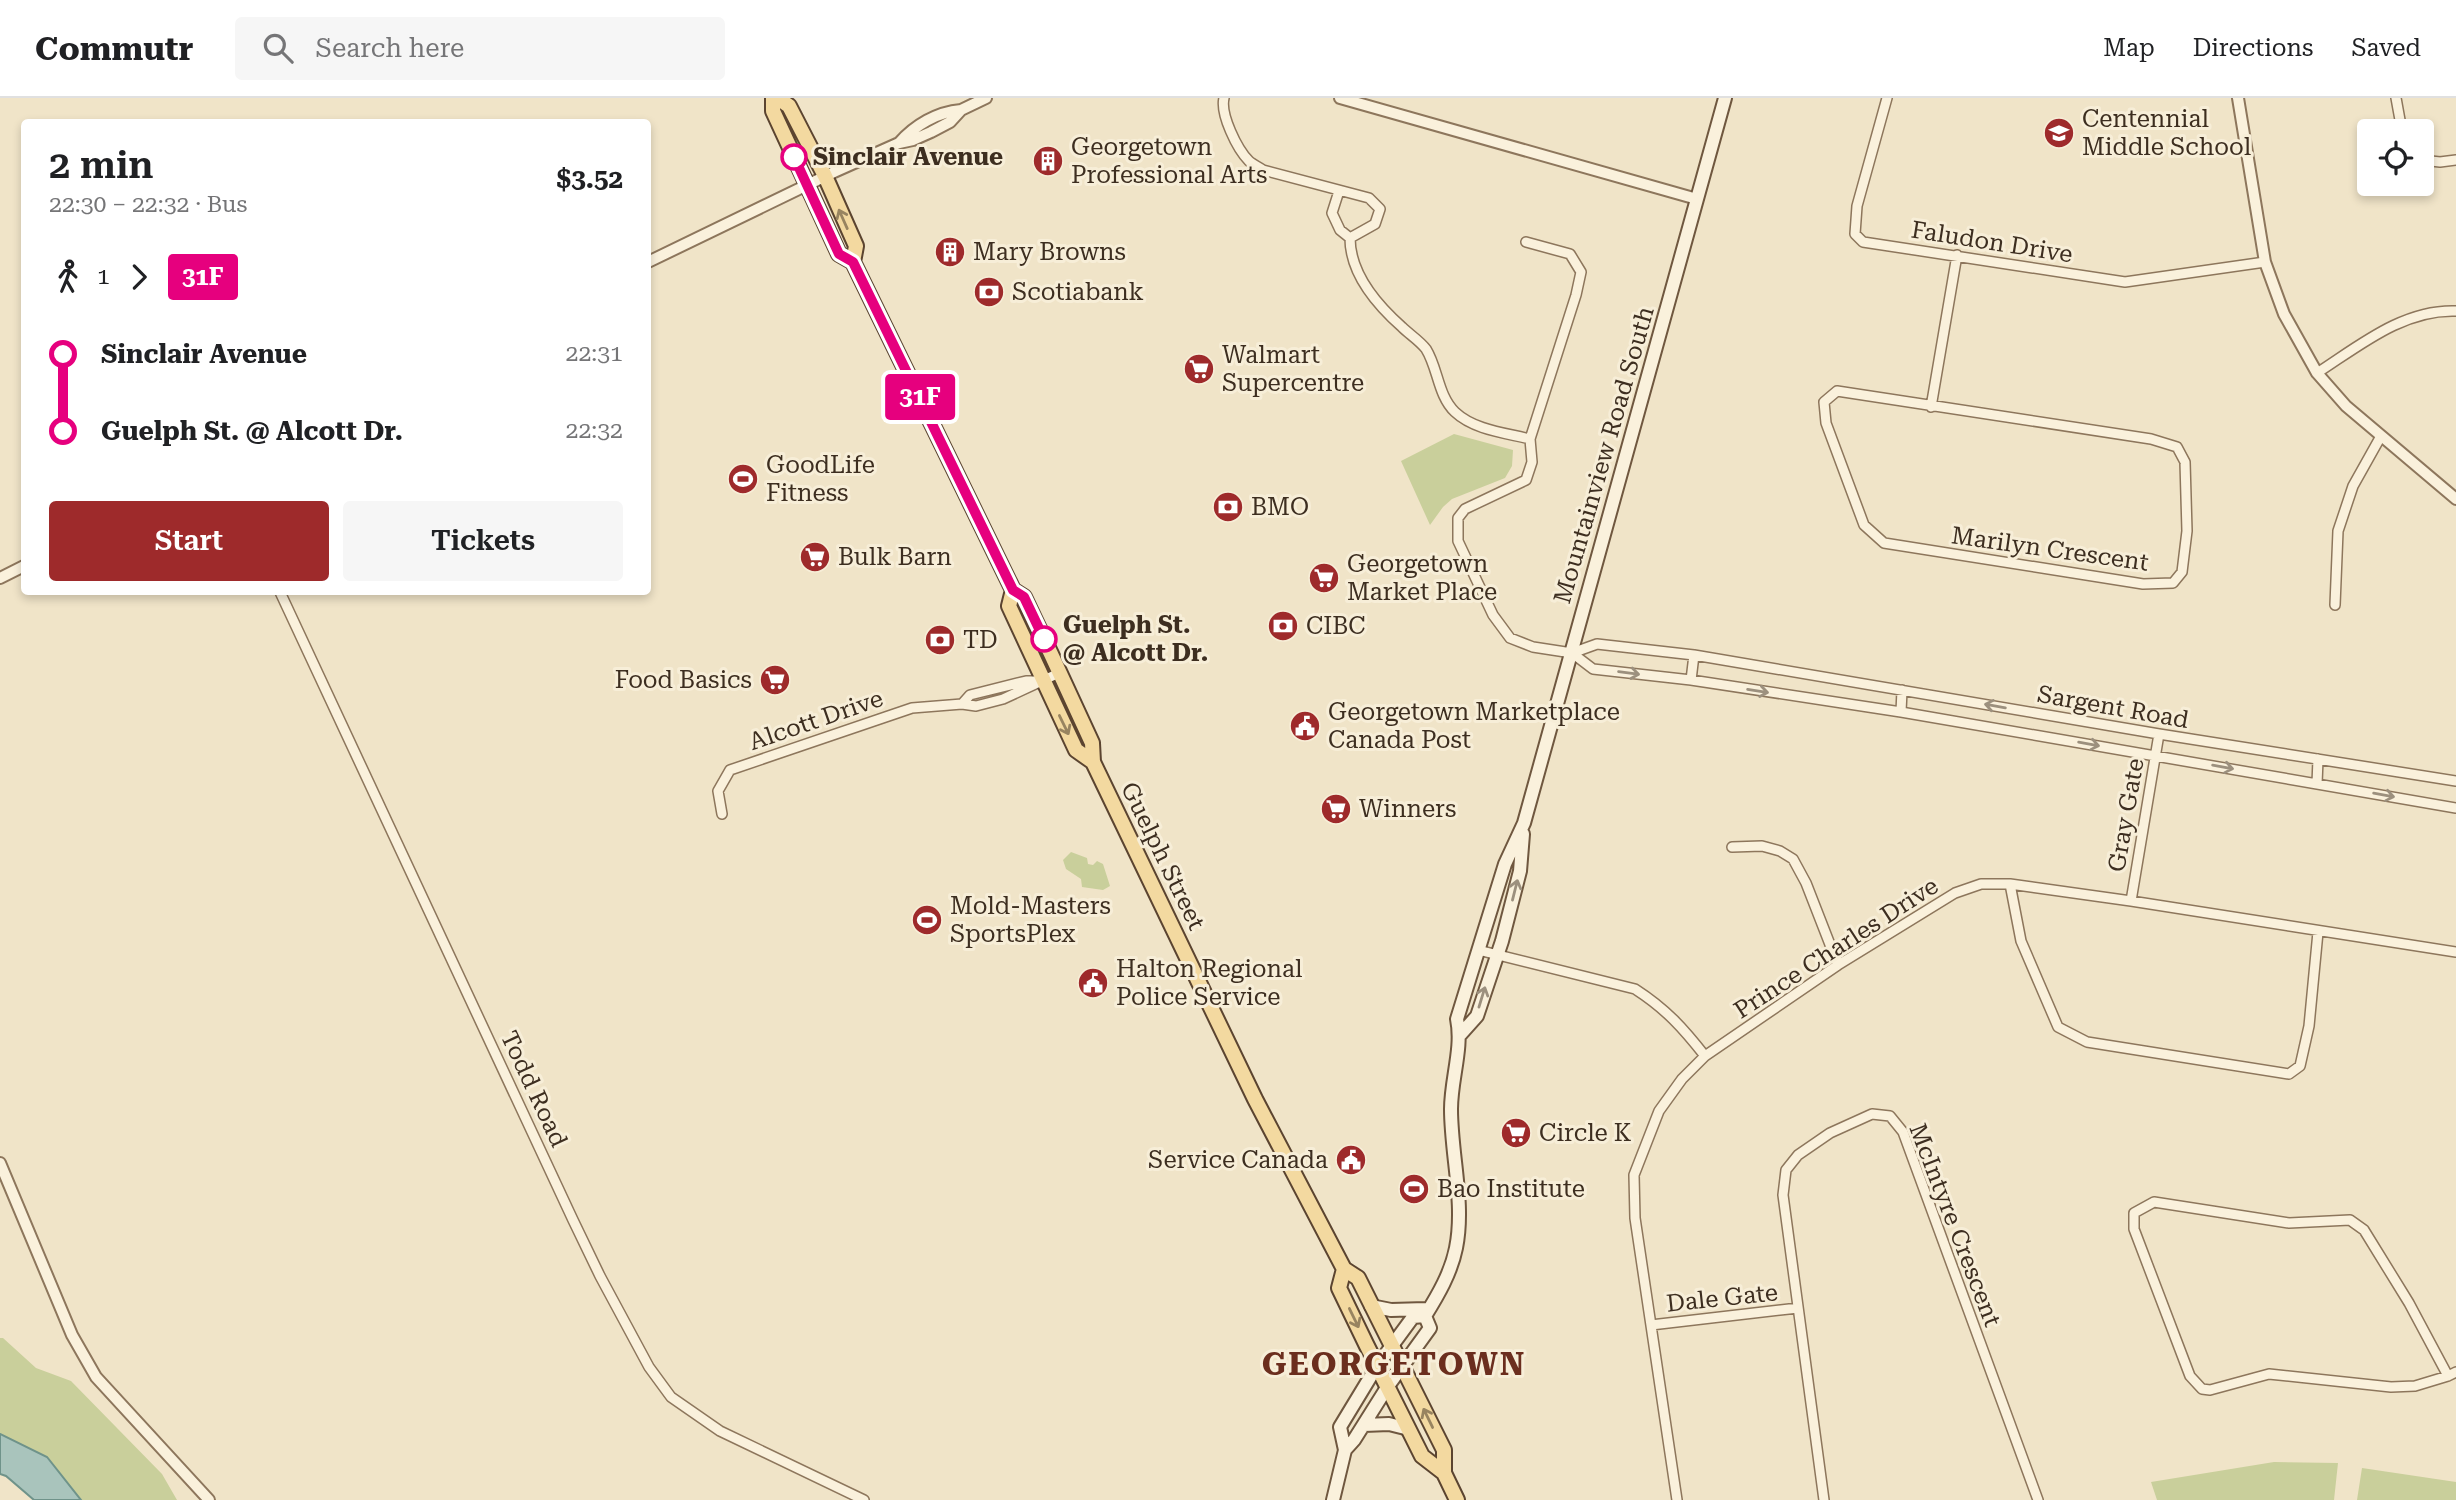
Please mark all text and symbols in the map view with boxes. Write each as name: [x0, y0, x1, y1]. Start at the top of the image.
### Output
search box: [235, 17, 725, 80]
text: Commutr: [35, 29, 193, 68]
icon: search: [259, 29, 297, 67]
text: Search here: [315, 33, 464, 63]
text: Map: [2103, 34, 2155, 62]
text: Directions: [2193, 34, 2313, 62]
text: Saved: [2351, 34, 2421, 62]
place label: Centennial Middle School: [2082, 105, 2251, 161]
school or university icon: Centennial Middle School: [2042, 116, 2076, 150]
map controls: [2357, 119, 2434, 196]
button: locate: [2357, 119, 2434, 196]
place label: Georgetown Professional Arts: [1071, 133, 1267, 189]
text: 2 min: [49, 143, 154, 187]
place label: Sinclair Avenue: [813, 143, 1003, 171]
marker: Sinclair Avenue: [781, 144, 807, 170]
building icon: Georgetown Professional Arts: [1031, 144, 1065, 178]
text: $3.52: [557, 164, 623, 194]
text: 22:30 – 22:32 · Bus: [49, 191, 247, 218]
one-way arrow: [836, 208, 849, 230]
street label: Faludon Drive: [1909, 215, 2075, 269]
building icon: Mary Browns: [933, 235, 967, 269]
place label: Mary Browns: [973, 238, 1126, 266]
icon: walk: [49, 258, 87, 296]
icon: forward: [120, 258, 158, 296]
text: 1: [97, 263, 110, 290]
text: 31F: [182, 263, 224, 291]
bank icon: Scotiabank: [972, 275, 1006, 309]
place label: Scotiabank: [1012, 278, 1144, 306]
street label: Mountainview Road South: [1548, 303, 1660, 607]
text: Sinclair Avenue: [101, 339, 307, 369]
text: 22:31: [566, 340, 623, 367]
place label: Walmart Supercentre: [1222, 341, 1364, 397]
supermarket icon: Walmart Supercentre: [1182, 352, 1216, 386]
line badge: 31F: [880, 374, 960, 420]
text: 31F: [899, 383, 941, 411]
text: Guelph St. @ Alcott Dr.: [101, 416, 403, 446]
text: 22:32: [566, 417, 623, 444]
place label: GoodLife Fitness: [766, 451, 875, 507]
sports icon: GoodLife Fitness: [726, 462, 760, 496]
bank icon: BMO: [1211, 490, 1245, 524]
place label: BMO: [1251, 493, 1309, 521]
button: Start: [49, 501, 329, 581]
button: Tickets: [343, 501, 623, 581]
street label: Marilyn Crescent: [1950, 521, 2150, 577]
supermarket icon: Bulk Barn: [798, 540, 832, 574]
place label: Bulk Barn: [838, 543, 952, 571]
place label: Georgetown Market Place: [1347, 550, 1497, 606]
supermarket icon: Georgetown Market Place: [1307, 561, 1341, 595]
bank icon: CIBC: [1266, 609, 1300, 643]
place label: Guelph St. @ Alcott Dr.: [1063, 611, 1208, 667]
place label: CIBC: [1306, 612, 1365, 640]
bank icon: TD: [923, 623, 957, 657]
place label: TD: [963, 626, 998, 654]
marker: Guelph St. @ Alcott Dr.: [1031, 626, 1057, 652]
supermarket icon: Food Basics: [758, 663, 792, 697]
place label: Food Basics: [615, 666, 752, 694]
one-way arrow: [1617, 667, 1640, 680]
street label: Sargent Road: [2035, 680, 2191, 734]
street label: Alcott Drive: [745, 684, 887, 756]
one-way arrow: [1746, 685, 1769, 698]
place label: Georgetown Marketplace Canada Post: [1328, 698, 1620, 754]
one-way arrow: [1984, 699, 2007, 712]
public building icon: Georgetown Marketplace Canada Post: [1288, 709, 1322, 743]
one-way arrow: [1057, 714, 1071, 735]
one-way arrow: [2077, 738, 2100, 751]
street label: Gray Gate: [2102, 756, 2150, 874]
one-way arrow: [2211, 761, 2234, 774]
street label: Guelph Street: [1115, 778, 1211, 934]
one-way arrow: [2372, 789, 2395, 802]
supermarket icon: Winners: [1319, 792, 1353, 826]
place label: Winners: [1359, 795, 1456, 823]
street label: Prince Charles Drive: [1729, 872, 1943, 1024]
one-way arrow: [1509, 879, 1522, 901]
place label: Mold-Masters SportsPlex: [950, 892, 1111, 948]
sports icon: Mold-Masters SportsPlex: [910, 903, 944, 937]
place label: Halton Regional Police Service: [1116, 955, 1302, 1011]
public building icon: Halton Regional Police Service: [1076, 966, 1110, 1000]
one-way arrow: [1477, 986, 1490, 1008]
street label: Todd Road: [495, 1026, 573, 1152]
supermarket icon: Circle K: [1499, 1116, 1533, 1150]
place label: Circle K: [1539, 1119, 1632, 1147]
street label: McIntyre Crescent: [1903, 1120, 2007, 1331]
public building icon: Service Canada: [1334, 1143, 1368, 1177]
place label: Service Canada: [1148, 1146, 1328, 1174]
sports icon: Bao Institute: [1397, 1172, 1431, 1206]
place label: Bao Institute: [1437, 1175, 1585, 1203]
street label: Dale Gate: [1665, 1278, 1779, 1318]
one-way arrow: [1347, 1307, 1361, 1328]
district label: GEORGETOWN: [1262, 1345, 1526, 1383]
one-way arrow: [1421, 1408, 1434, 1429]

